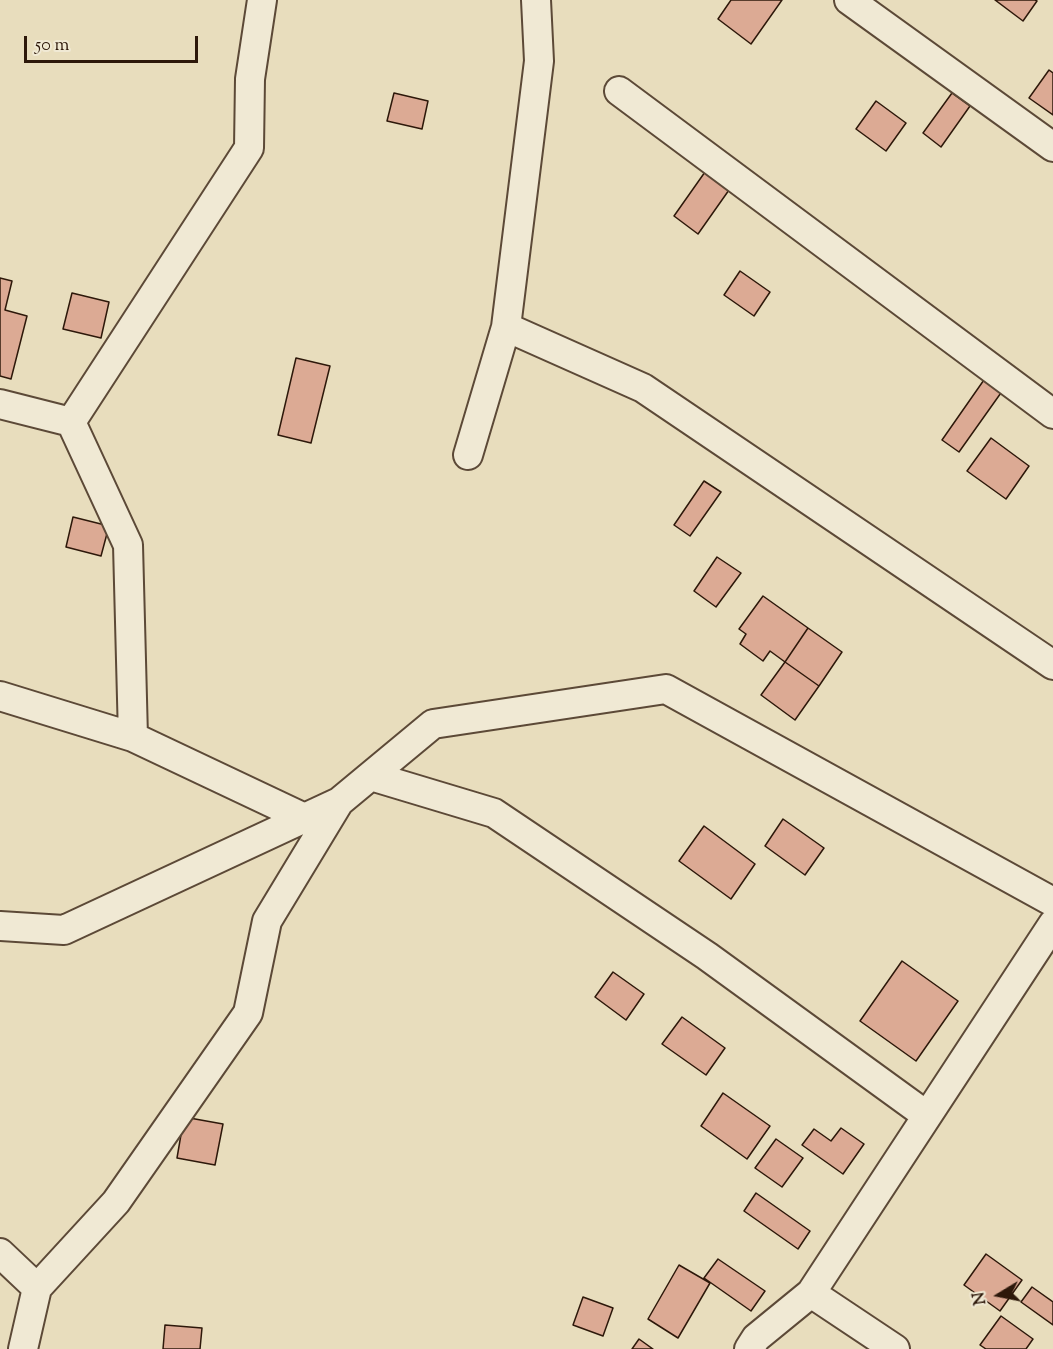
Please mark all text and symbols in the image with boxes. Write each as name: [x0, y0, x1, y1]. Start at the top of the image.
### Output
scale bar: [27, 24, 201, 62]
text: 50 m: [35, 33, 69, 59]
north arrow: [969, 1265, 1029, 1325]
text: N: [968, 1290, 993, 1307]

